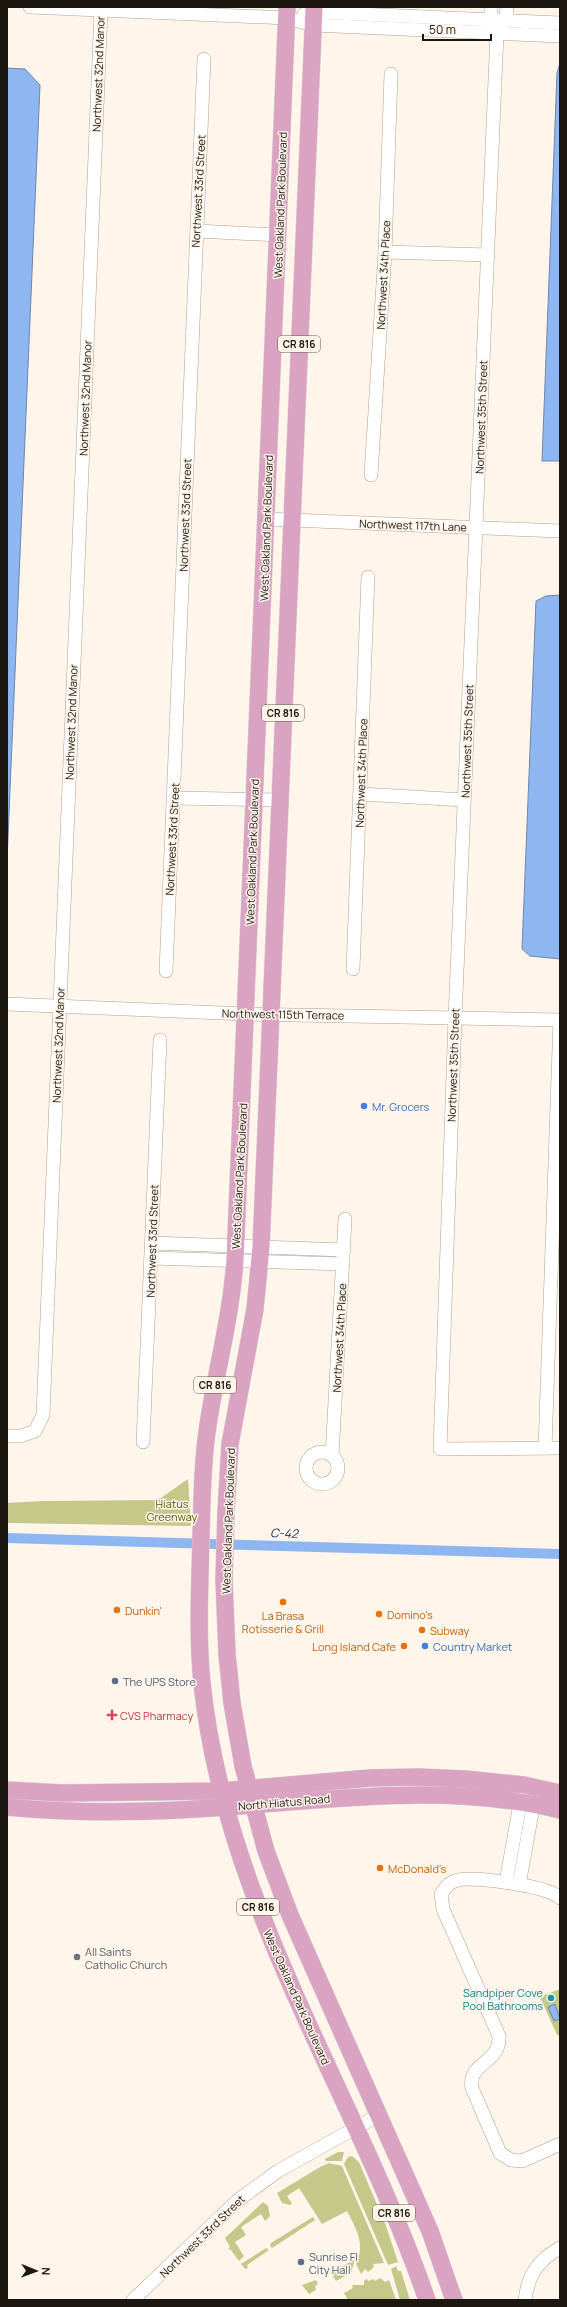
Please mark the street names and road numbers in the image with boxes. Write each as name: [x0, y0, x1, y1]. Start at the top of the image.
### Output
street label: Northwest 32nd Manor: [88, 16, 108, 132]
street label: West Oakland Park Boulevard: [270, 132, 290, 278]
street label: Northwest 33rd Street: [188, 134, 208, 248]
street label: Northwest 34th Place: [373, 219, 393, 330]
road number: CR 816: [278, 336, 320, 352]
street label: Northwest 32nd Manor: [75, 340, 95, 456]
street label: Northwest 35th Street: [472, 360, 490, 474]
street label: West Oakland Park Boulevard: [256, 455, 276, 601]
street label: Northwest 33rd Street: [176, 458, 194, 572]
street label: Northwest 117th Lane: [359, 516, 468, 534]
street label: Northwest 32nd Manor: [61, 664, 81, 780]
street label: Northwest 35th Street: [458, 684, 476, 798]
road number: CR 816: [262, 705, 304, 721]
street label: Northwest 34th Place: [352, 718, 370, 828]
street label: West Oakland Park Boulevard: [242, 779, 262, 925]
street label: Northwest 33rd Street: [162, 782, 182, 896]
street label: Northwest 32nd Manor: [48, 987, 68, 1103]
street label: Northwest 115th Terrace: [222, 1005, 345, 1023]
street label: Northwest 35th Street: [444, 1008, 462, 1122]
street label: West Oakland Park Boulevard: [228, 1103, 250, 1249]
street label: Northwest 33rd Street: [143, 1184, 161, 1298]
street label: Northwest 34th Place: [329, 1282, 349, 1393]
road number: CR 816: [194, 1377, 236, 1393]
street label: West Oakland Park Boulevard: [218, 1448, 238, 1594]
street label: North Hiatus Road: [237, 1791, 331, 1813]
road number: CR 816: [237, 1899, 279, 1915]
street label: West Oakland Park Boulevard: [260, 1927, 334, 2067]
street label: Northwest 33rd Street: [156, 2191, 248, 2281]
road number: CR 816: [373, 2205, 415, 2221]

